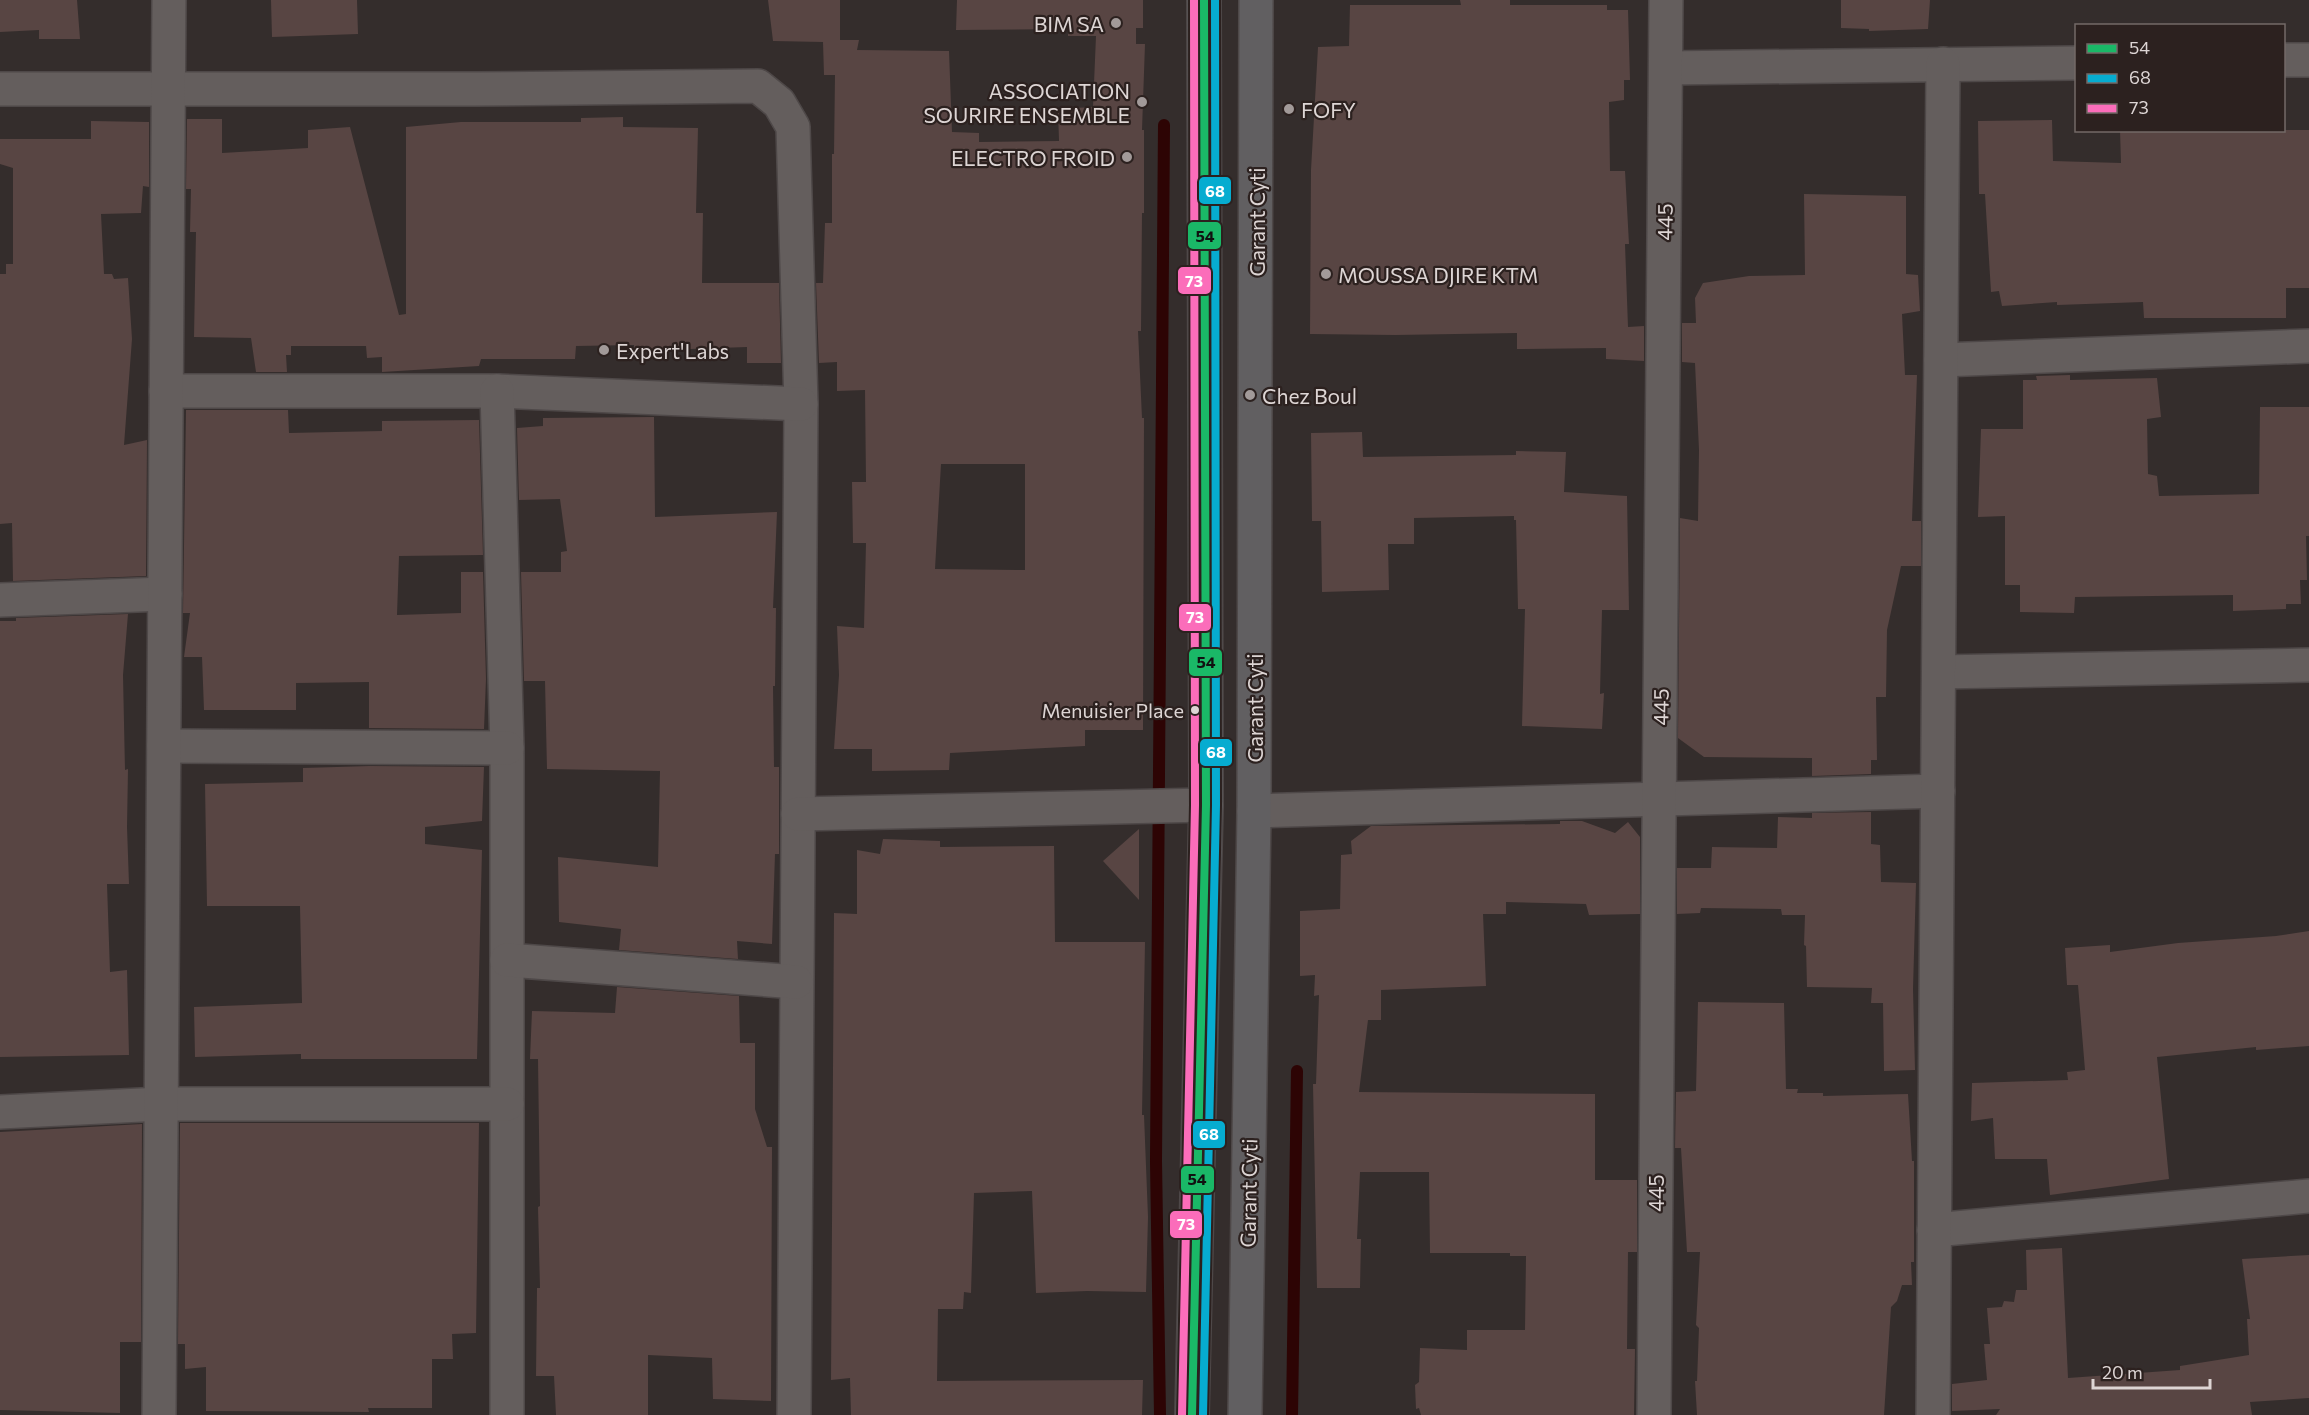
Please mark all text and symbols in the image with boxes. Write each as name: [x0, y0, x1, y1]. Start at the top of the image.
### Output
place label: BIM SA: [1034, 11, 1104, 36]
marker: BIM SA: [1109, 16, 1123, 30]
legend: [2075, 24, 2285, 132]
text: 54: [2129, 36, 2150, 58]
text: 68: [2129, 66, 2151, 88]
place label: ASSOCIATION SOURIRE ENSEMBLE: [923, 78, 1130, 127]
marker: ASSOCIATION SOURIRE ENSEMBLE: [1135, 95, 1149, 109]
text: 73: [2129, 96, 2149, 118]
place label: FOFY: [1301, 97, 1356, 122]
marker: FOFY: [1282, 102, 1296, 116]
place label: ELECTRO FROID: [951, 145, 1115, 170]
marker: ELECTRO FROID: [1120, 150, 1134, 164]
street label: Garant Cyti: [1244, 167, 1269, 277]
line badge: 68: [1198, 176, 1232, 205]
text: 68: [1205, 181, 1225, 200]
street label: 445: [1651, 203, 1677, 241]
line badge: 54: [1187, 221, 1222, 250]
text: 54: [1195, 226, 1215, 245]
place label: MOUSSA DJIRE KTM: [1338, 262, 1538, 287]
line badge: 73: [1177, 266, 1212, 295]
marker: MOUSSA DJIRE KTM: [1319, 267, 1333, 281]
text: 73: [1185, 271, 1203, 290]
place label: Expert'Labs: [616, 338, 729, 363]
marker: Expert'Labs: [597, 343, 611, 357]
place label: Chez Boul: [1262, 383, 1357, 408]
marker: Chez Boul: [1243, 388, 1257, 402]
line badge: 73: [1178, 603, 1212, 632]
text: 73: [1186, 607, 1204, 626]
line badge: 54: [1188, 648, 1223, 677]
text: 54: [1196, 652, 1216, 671]
street label: Garant Cyti: [1242, 653, 1267, 763]
street label: 445: [1647, 688, 1673, 726]
place label: Menuisier Place: [1041, 698, 1184, 722]
marker: Menuisier Place: [1189, 704, 1201, 716]
line badge: 68: [1199, 738, 1233, 767]
text: 68: [1206, 742, 1226, 761]
line badge: 68: [1192, 1120, 1226, 1149]
text: 68: [1199, 1124, 1219, 1143]
street label: Garant Cyti: [1235, 1138, 1261, 1248]
line badge: 54: [1180, 1165, 1215, 1194]
text: 54: [1187, 1169, 1207, 1188]
street label: 445: [1643, 1174, 1668, 1212]
line badge: 73: [1169, 1210, 1203, 1239]
text: 73: [1177, 1214, 1195, 1233]
scale bar: [2093, 1352, 2210, 1390]
text: 20 m: [2102, 1361, 2143, 1383]

